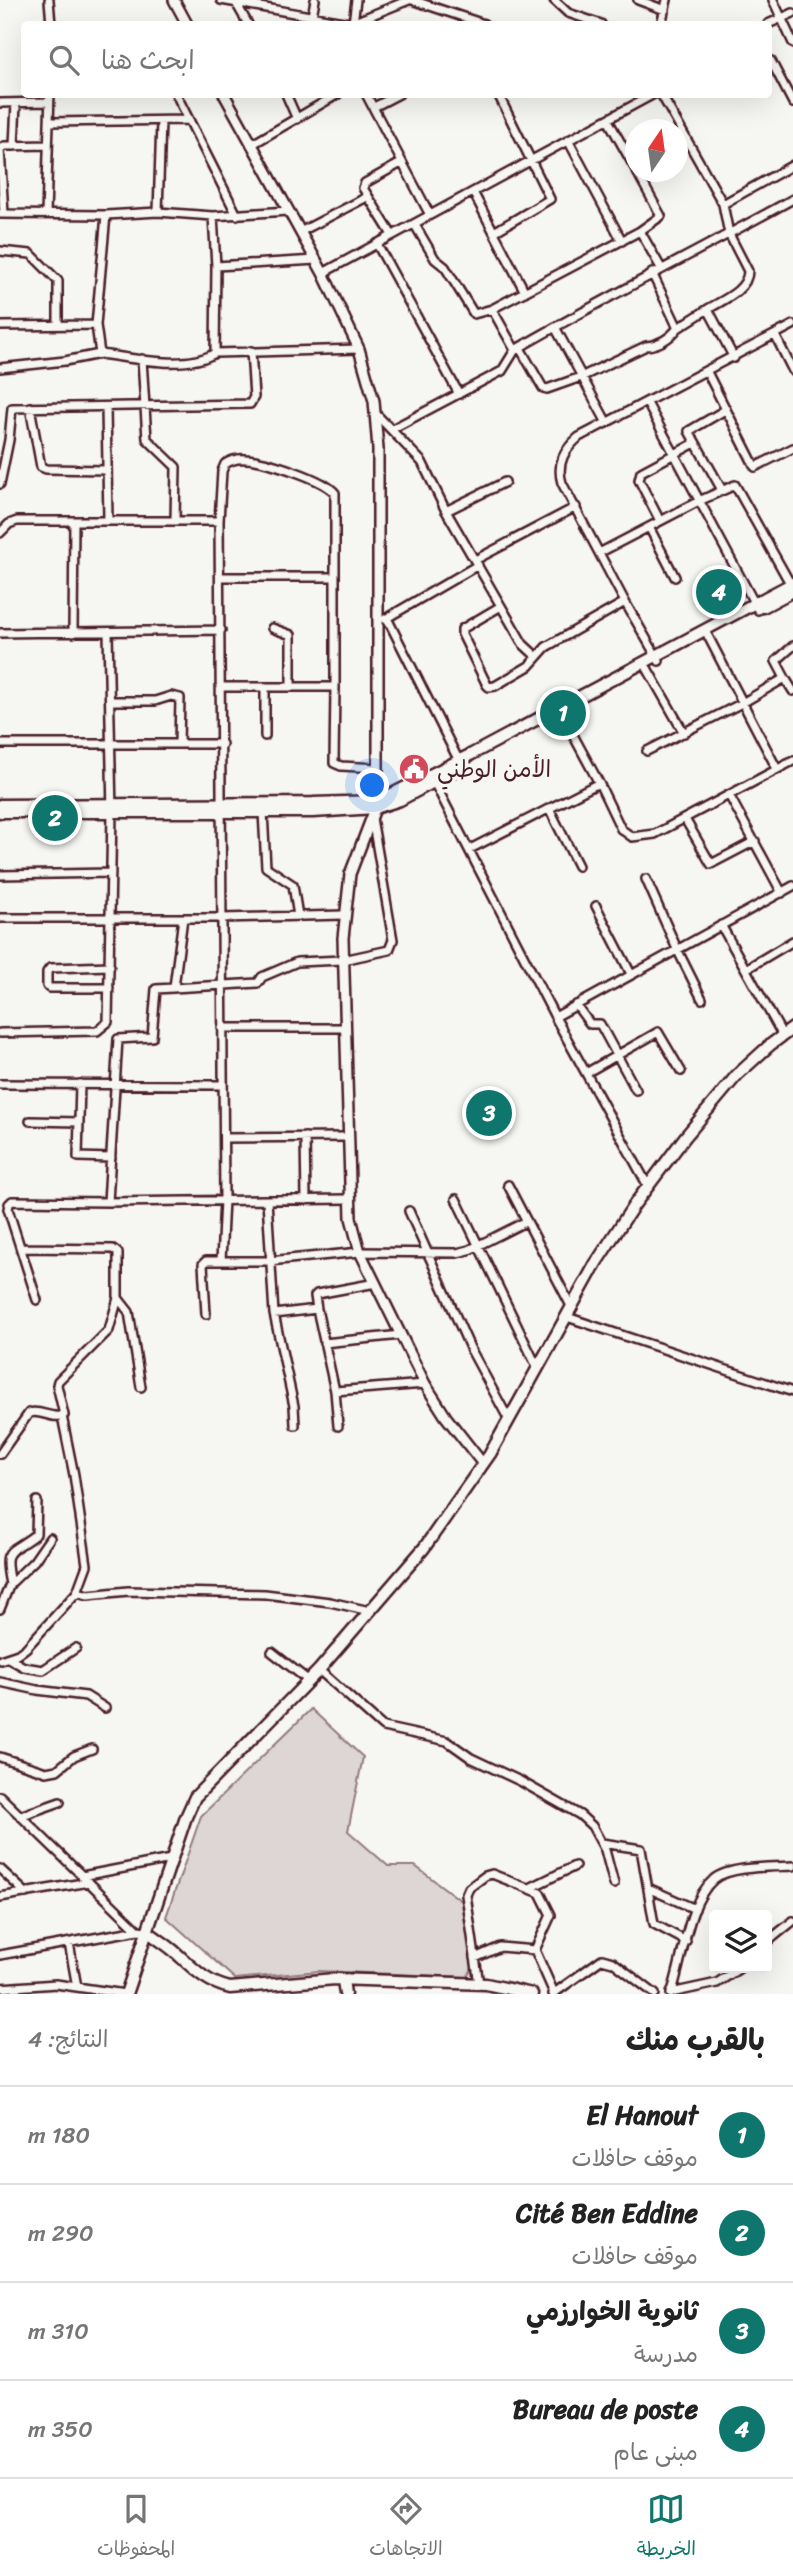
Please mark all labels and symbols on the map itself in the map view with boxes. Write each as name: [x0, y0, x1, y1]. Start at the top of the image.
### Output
north arrow: [625, 119, 688, 182]
pin: 4: [696, 566, 742, 618]
pin: 1: [540, 687, 586, 739]
place label: الأمن الوطني: [437, 749, 551, 790]
public building icon: الأمن الوطني: [397, 752, 431, 786]
your location: [355, 768, 389, 802]
pin: 2: [32, 792, 78, 844]
pin: 3: [466, 1087, 512, 1139]

